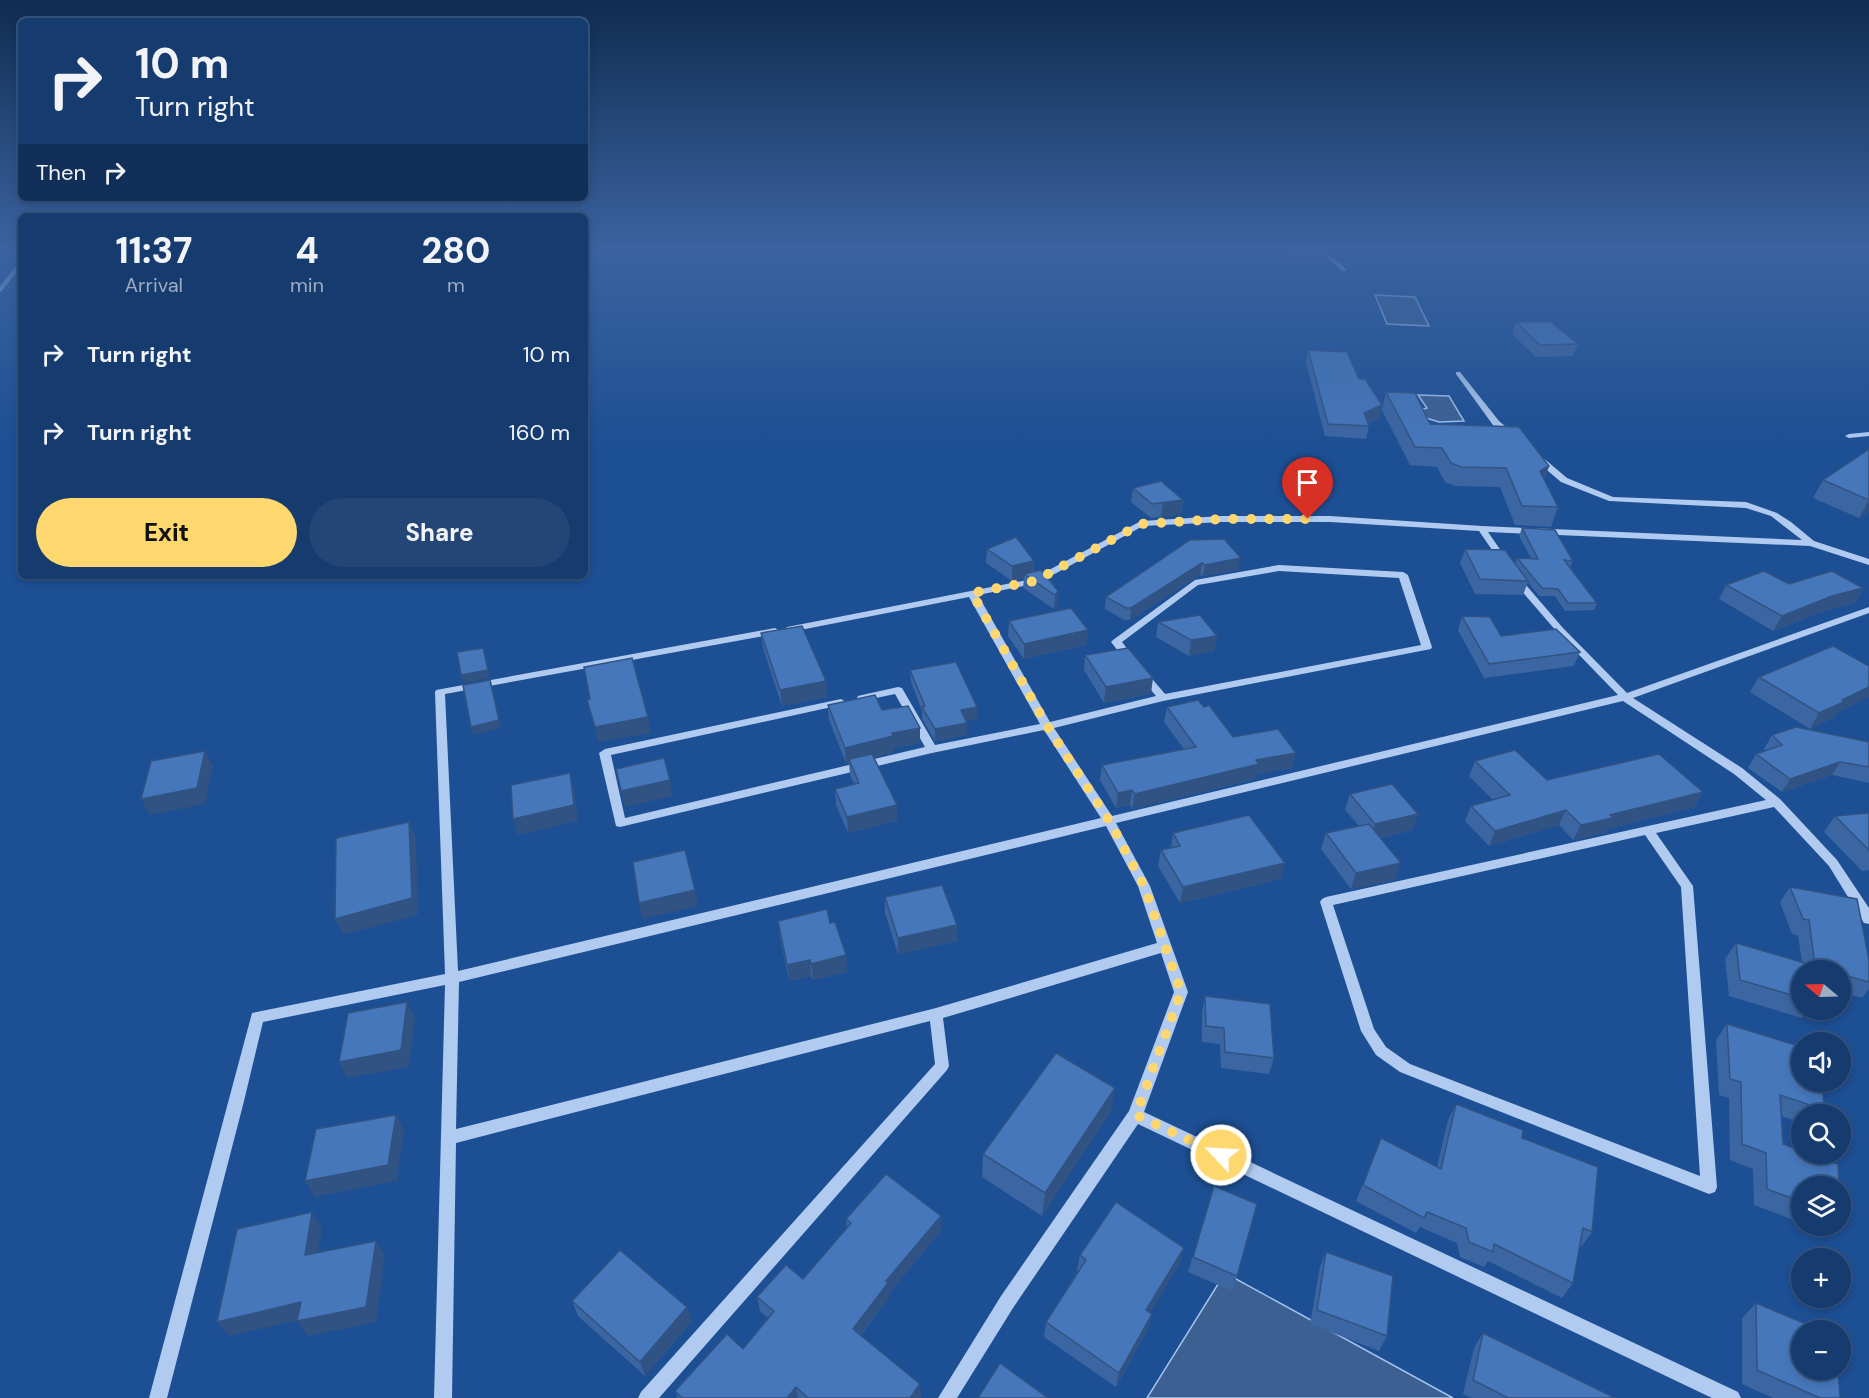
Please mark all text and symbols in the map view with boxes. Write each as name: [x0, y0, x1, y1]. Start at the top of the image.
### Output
text: 10 m: [135, 36, 229, 91]
icon: right: [36, 42, 114, 120]
text: Turn right: [135, 89, 255, 124]
icon: right: [98, 156, 131, 189]
text: Then: [36, 158, 86, 187]
text: 11:37: [116, 227, 192, 274]
text: 4: [295, 227, 319, 274]
text: 280: [422, 227, 490, 274]
text: Arrival: [125, 272, 183, 298]
text: min: [290, 272, 324, 298]
text: m: [447, 272, 465, 298]
icon: right: [36, 338, 69, 371]
text: Turn right: [87, 340, 192, 369]
text: 10 m: [523, 340, 570, 369]
icon: right: [36, 416, 69, 449]
text: Turn right: [87, 418, 192, 447]
text: 160 m: [509, 418, 570, 447]
pin: [1282, 457, 1333, 519]
icon: arrive: [1291, 466, 1324, 499]
button: Exit: [36, 498, 297, 567]
button: Share: [309, 498, 570, 567]
north arrow: [1791, 960, 1851, 1020]
map controls: [1791, 960, 1851, 1380]
button: sound: [1791, 1032, 1851, 1092]
button: search: [1791, 1104, 1851, 1164]
position arrow: [1189, 1123, 1253, 1187]
button: layers: [1791, 1176, 1851, 1236]
button: +: [1791, 1248, 1851, 1308]
button: −: [1791, 1320, 1851, 1380]

